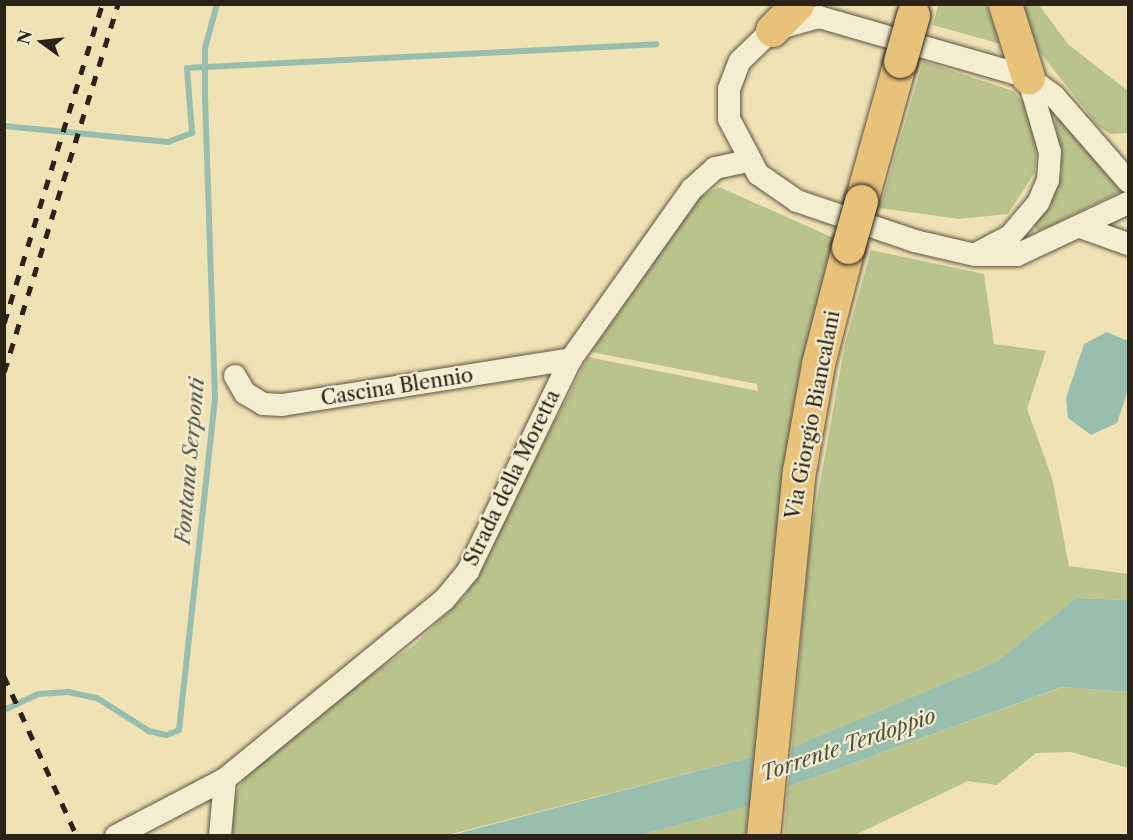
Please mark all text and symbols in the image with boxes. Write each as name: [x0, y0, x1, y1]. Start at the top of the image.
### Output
north arrow: [12, 12, 72, 72]
text: N: [13, 28, 36, 47]
street label: Via Giorgio Biancalani: [781, 308, 845, 522]
street label: Cascina Blennio: [319, 363, 475, 411]
water label: Fontana Serponti: [170, 377, 210, 545]
street label: Strada della Moretta: [459, 386, 565, 570]
water label: Torrente Terdoppio: [757, 703, 939, 787]

